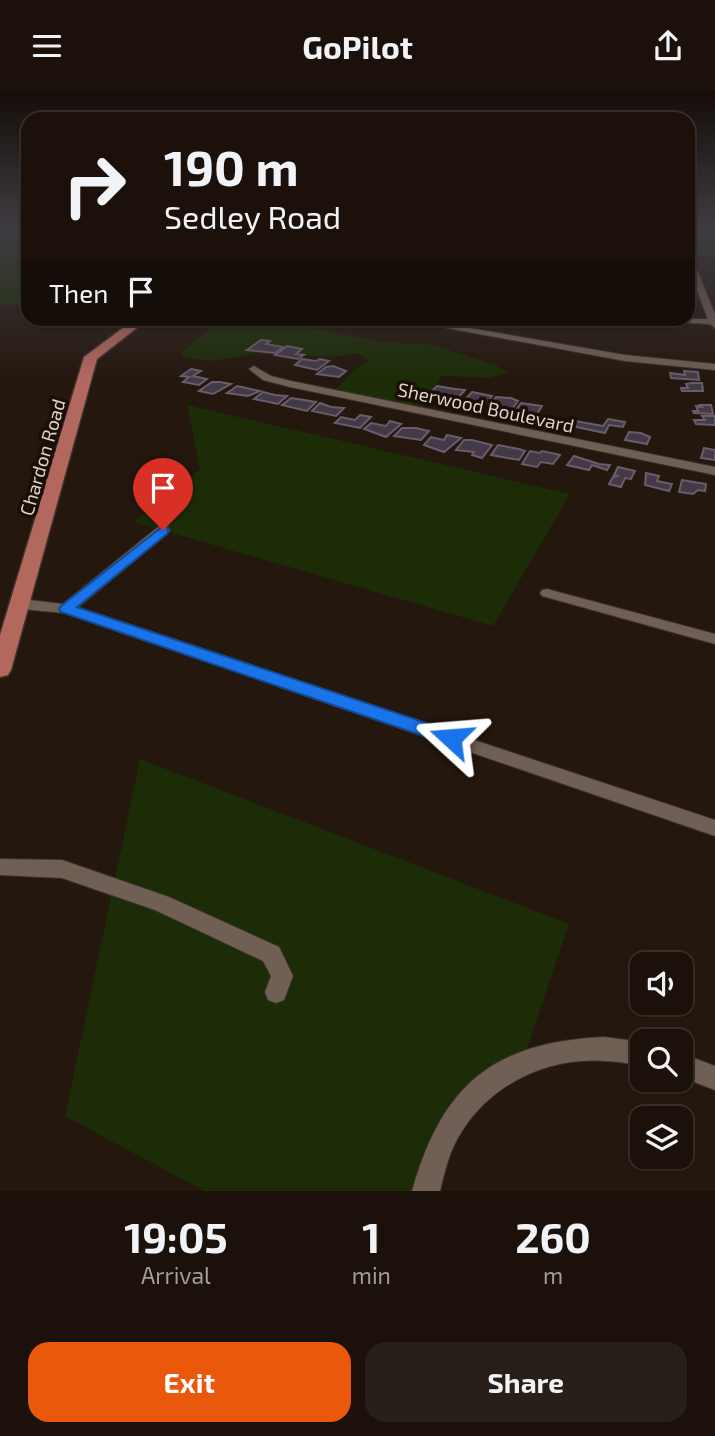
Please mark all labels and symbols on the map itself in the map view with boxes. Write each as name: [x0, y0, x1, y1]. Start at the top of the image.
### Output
street label: Sherwood Boulevard: [396, 377, 576, 437]
street label: Chardon Road: [14, 396, 70, 518]
pin: [133, 458, 193, 530]
position arrow: [414, 701, 488, 775]

